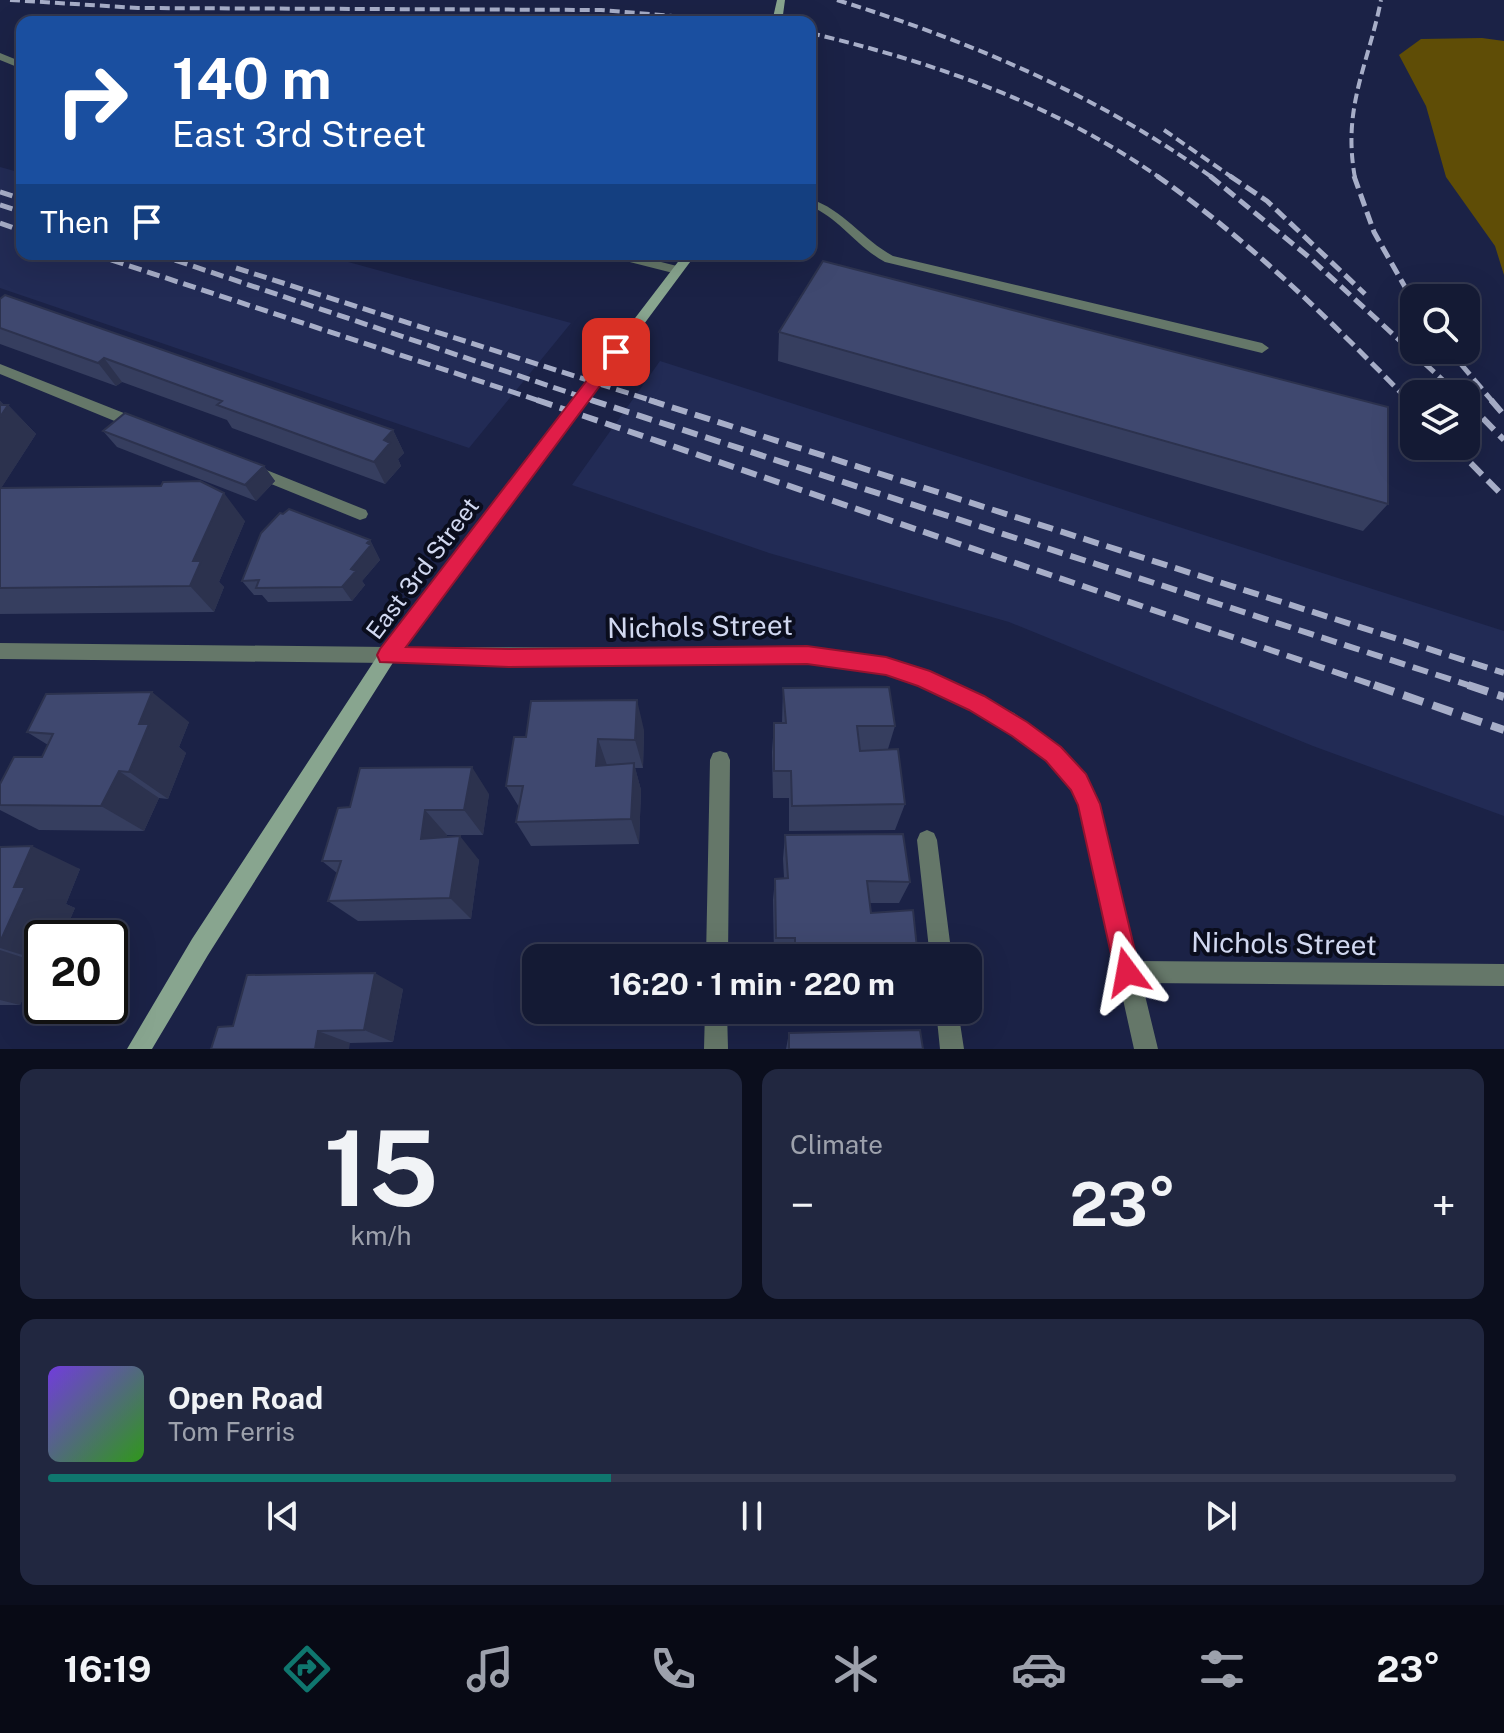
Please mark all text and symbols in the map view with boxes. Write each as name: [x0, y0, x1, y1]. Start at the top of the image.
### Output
text: 140 m: [172, 46, 332, 112]
icon: right: [40, 48, 144, 152]
text: East 3rd Street: [172, 113, 426, 155]
icon: arrive: [125, 200, 169, 244]
text: Then: [40, 204, 109, 240]
map controls: [1400, 284, 1480, 460]
button: search: [1400, 284, 1480, 364]
pin: [582, 318, 650, 386]
icon: arrive: [594, 330, 638, 374]
button: layers: [1400, 380, 1480, 460]
street label: East 3rd Street: [360, 492, 484, 644]
street label: Nichols Street: [607, 608, 793, 644]
speed limit sign: 20: [24, 920, 128, 1024]
street label: Nichols Street: [1191, 925, 1377, 961]
position arrow: [1085, 930, 1169, 1014]
text: 16:20 · 1 min · 220 m: [609, 966, 895, 1002]
text: 15: [324, 1107, 438, 1229]
text: Climate: [790, 1129, 883, 1160]
text: 23°: [1070, 1169, 1176, 1240]
text: −: [790, 1179, 814, 1231]
text: +: [1432, 1179, 1456, 1231]
text: km/h: [350, 1220, 412, 1251]
text: Open Road: [168, 1380, 323, 1416]
text: Tom Ferris: [168, 1416, 295, 1447]
icon: previous: [261, 1494, 305, 1538]
icon: pause: [730, 1494, 774, 1538]
icon: next: [1199, 1494, 1243, 1538]
icon: directions: [279, 1641, 335, 1697]
icon: music: [462, 1641, 518, 1697]
icon: phone: [645, 1641, 701, 1697]
icon: climate: [828, 1641, 884, 1697]
icon: car: [1011, 1641, 1067, 1697]
icon: filters: [1194, 1641, 1250, 1697]
text: 16:19: [64, 1648, 152, 1690]
text: 23°: [1377, 1648, 1440, 1690]

